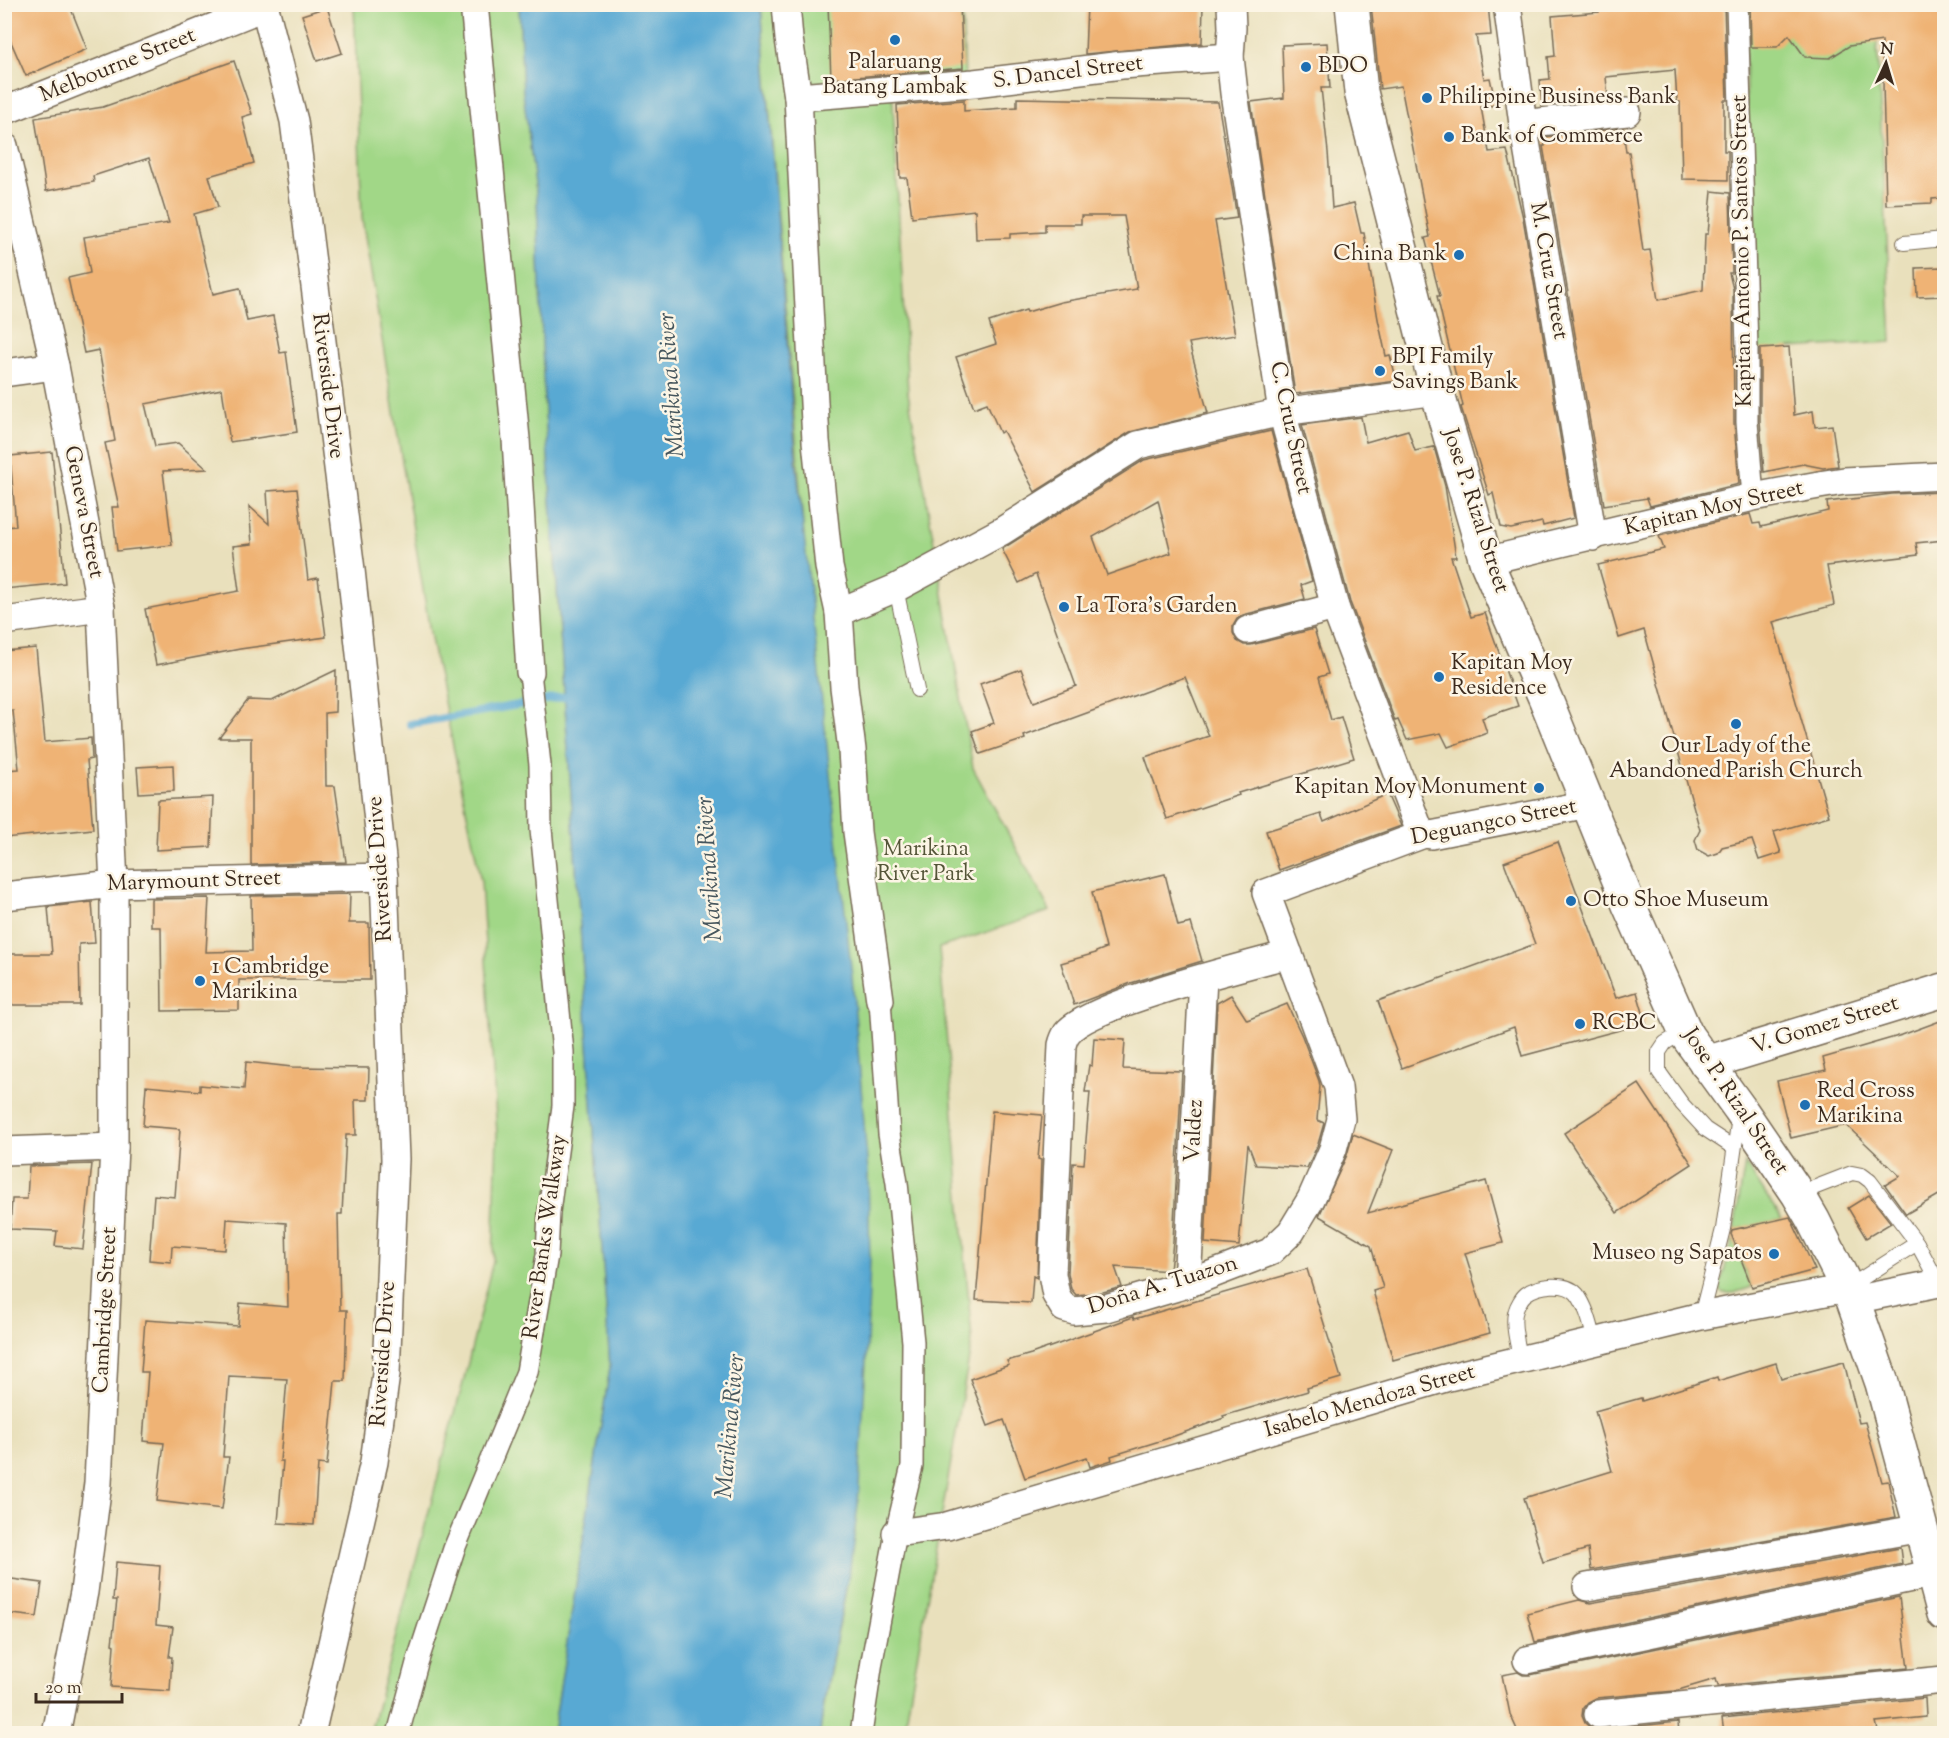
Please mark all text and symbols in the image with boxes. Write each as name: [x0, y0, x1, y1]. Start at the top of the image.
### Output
street label: Melbourne Street: [35, 20, 201, 112]
marker: Palaruang Batang Lambak: [888, 33, 902, 47]
north arrow: [1856, 33, 1916, 93]
text: N: [1880, 39, 1894, 62]
place label: Palaruang Batang Lambak: [822, 47, 968, 104]
street label: S. Dancel Street: [991, 48, 1145, 98]
place label: BDO: [1318, 51, 1368, 83]
marker: BDO: [1299, 60, 1313, 74]
place label: Philippine Business Bank: [1439, 82, 1676, 114]
marker: Philippine Business Bank: [1420, 91, 1434, 105]
street label: Kapitan Antonio P. Santos Street: [1724, 94, 1762, 407]
place label: Bank of Commerce: [1461, 121, 1643, 153]
marker: Bank of Commerce: [1442, 130, 1456, 144]
street label: M. Cruz Street: [1520, 200, 1576, 342]
place label: China Bank: [1333, 239, 1447, 271]
marker: China Bank: [1452, 248, 1466, 262]
water label: Marikina River: [650, 311, 694, 459]
street label: Riverside Drive: [302, 312, 352, 460]
place label: BPI Family Savings Bank: [1392, 342, 1519, 399]
street label: C. Cruz Street: [1260, 359, 1320, 498]
marker: BPI Family Savings Bank: [1373, 364, 1387, 378]
street label: Jose P. Rizal Street: [1433, 424, 1517, 598]
street label: Geneva Street: [55, 443, 112, 581]
street label: Kapitan Moy Street: [1621, 473, 1807, 545]
place label: La Tora's Garden: [1076, 591, 1238, 623]
marker: La Tora's Garden: [1057, 600, 1071, 614]
place label: Kapitan Moy Residence: [1451, 648, 1573, 705]
marker: Kapitan Moy Residence: [1432, 670, 1446, 684]
marker: Our Lady of the Abandoned Parish Church: [1729, 717, 1743, 731]
place label: Our Lady of the Abandoned Parish Church: [1609, 731, 1863, 788]
place label: Kapitan Moy Monument: [1295, 772, 1527, 804]
marker: Kapitan Moy Monument: [1532, 781, 1546, 795]
street label: Deguangco Street: [1408, 791, 1580, 855]
street label: Riverside Drive: [360, 795, 402, 943]
water label: Marikina River: [688, 795, 732, 943]
park label: Marikina River Park: [877, 834, 975, 891]
street label: Marymount Street: [107, 863, 282, 901]
place label: Otto Shoe Museum: [1583, 885, 1769, 917]
marker: Otto Shoe Museum: [1564, 894, 1578, 908]
place label: 1 Cambridge Marikina: [212, 952, 329, 1009]
marker: 1 Cambridge Marikina: [193, 974, 207, 988]
street label: V. Gomez Street: [1747, 988, 1903, 1064]
place label: RCBC: [1592, 1008, 1657, 1040]
marker: RCBC: [1573, 1017, 1587, 1031]
street label: Jose P. Rizal Street: [1673, 1021, 1796, 1182]
place label: Red Cross Marikina: [1817, 1076, 1915, 1133]
marker: Red Cross Marikina: [1798, 1098, 1812, 1112]
street label: Valdez: [1177, 1099, 1213, 1163]
street label: River Banks Walkway: [516, 1132, 576, 1342]
street label: Cambridge Street: [86, 1226, 126, 1394]
place label: Museo ng Sapatos: [1592, 1238, 1762, 1270]
marker: Museo ng Sapatos: [1767, 1247, 1781, 1261]
street label: Doña A. Tuazon: [1084, 1248, 1242, 1324]
street label: Riverside Drive: [363, 1280, 405, 1428]
water label: Marikina River: [708, 1352, 754, 1500]
street label: Isabelo Mendoza Street: [1261, 1356, 1480, 1447]
scale bar: [36, 1666, 122, 1704]
text: 20 m: [45, 1676, 82, 1702]

